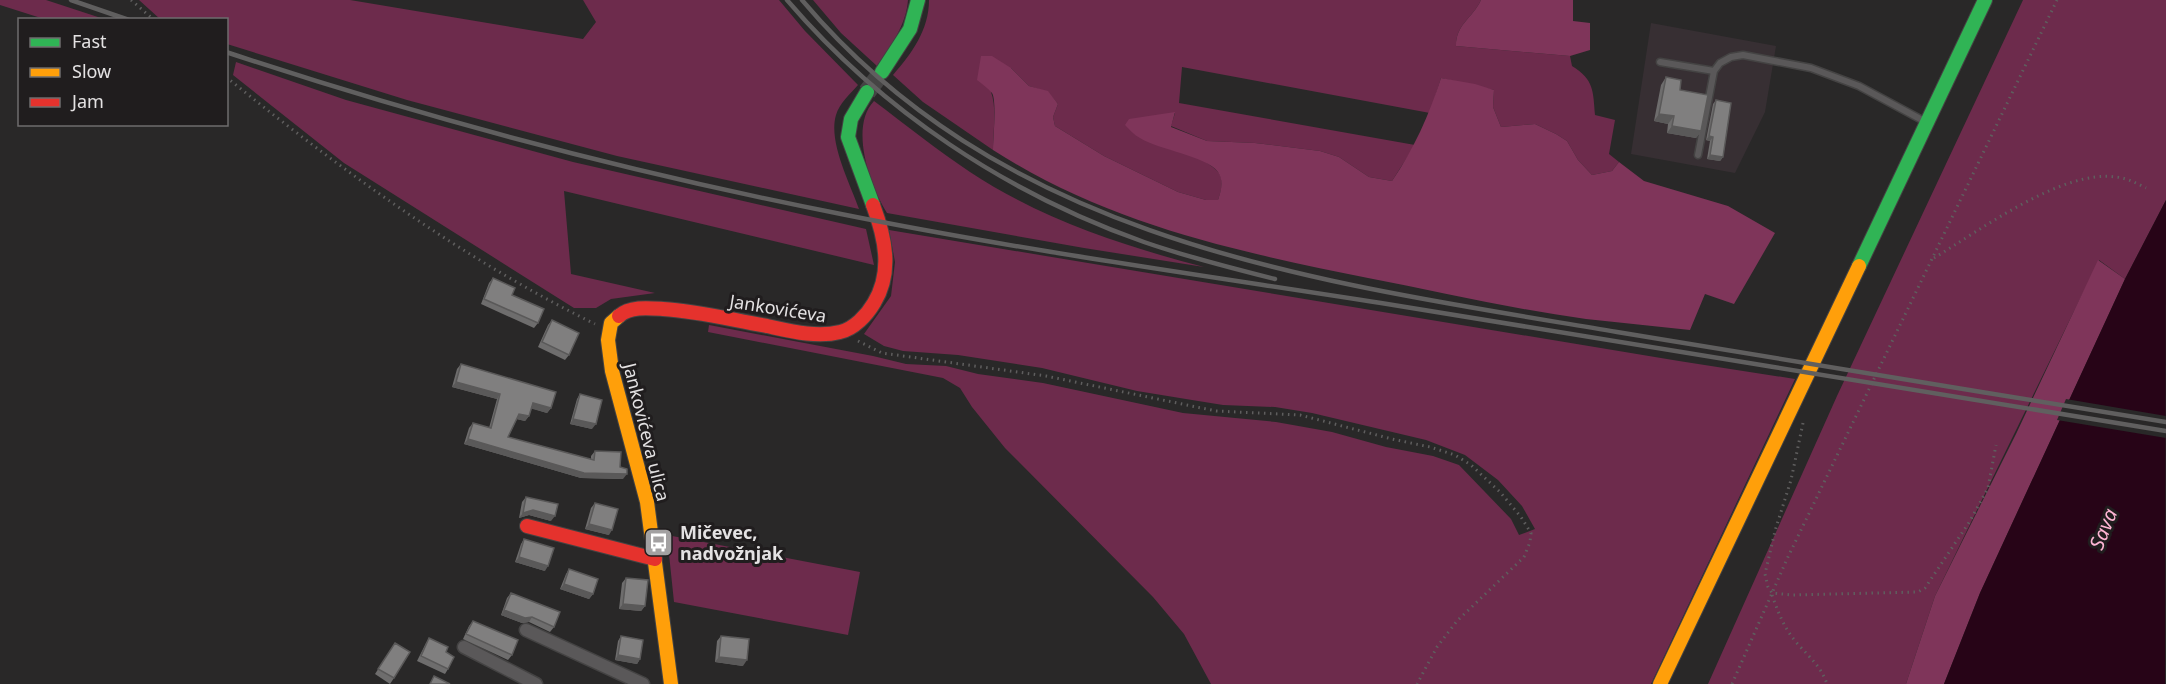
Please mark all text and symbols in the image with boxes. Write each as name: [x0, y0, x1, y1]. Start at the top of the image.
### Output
legend: [18, 18, 228, 126]
text: Fast: [72, 29, 107, 53]
text: Slow: [72, 59, 111, 83]
text: Jam: [70, 89, 104, 113]
street label: Jankovićeva: [726, 288, 828, 327]
street label: Jankovićeva ulica: [618, 358, 676, 504]
water label: Sava: [2083, 504, 2123, 554]
place label: Mičevec, nadvožnjak: [680, 520, 784, 565]
bus stop icon: Mičevec, nadvožnjak: [643, 526, 675, 558]

